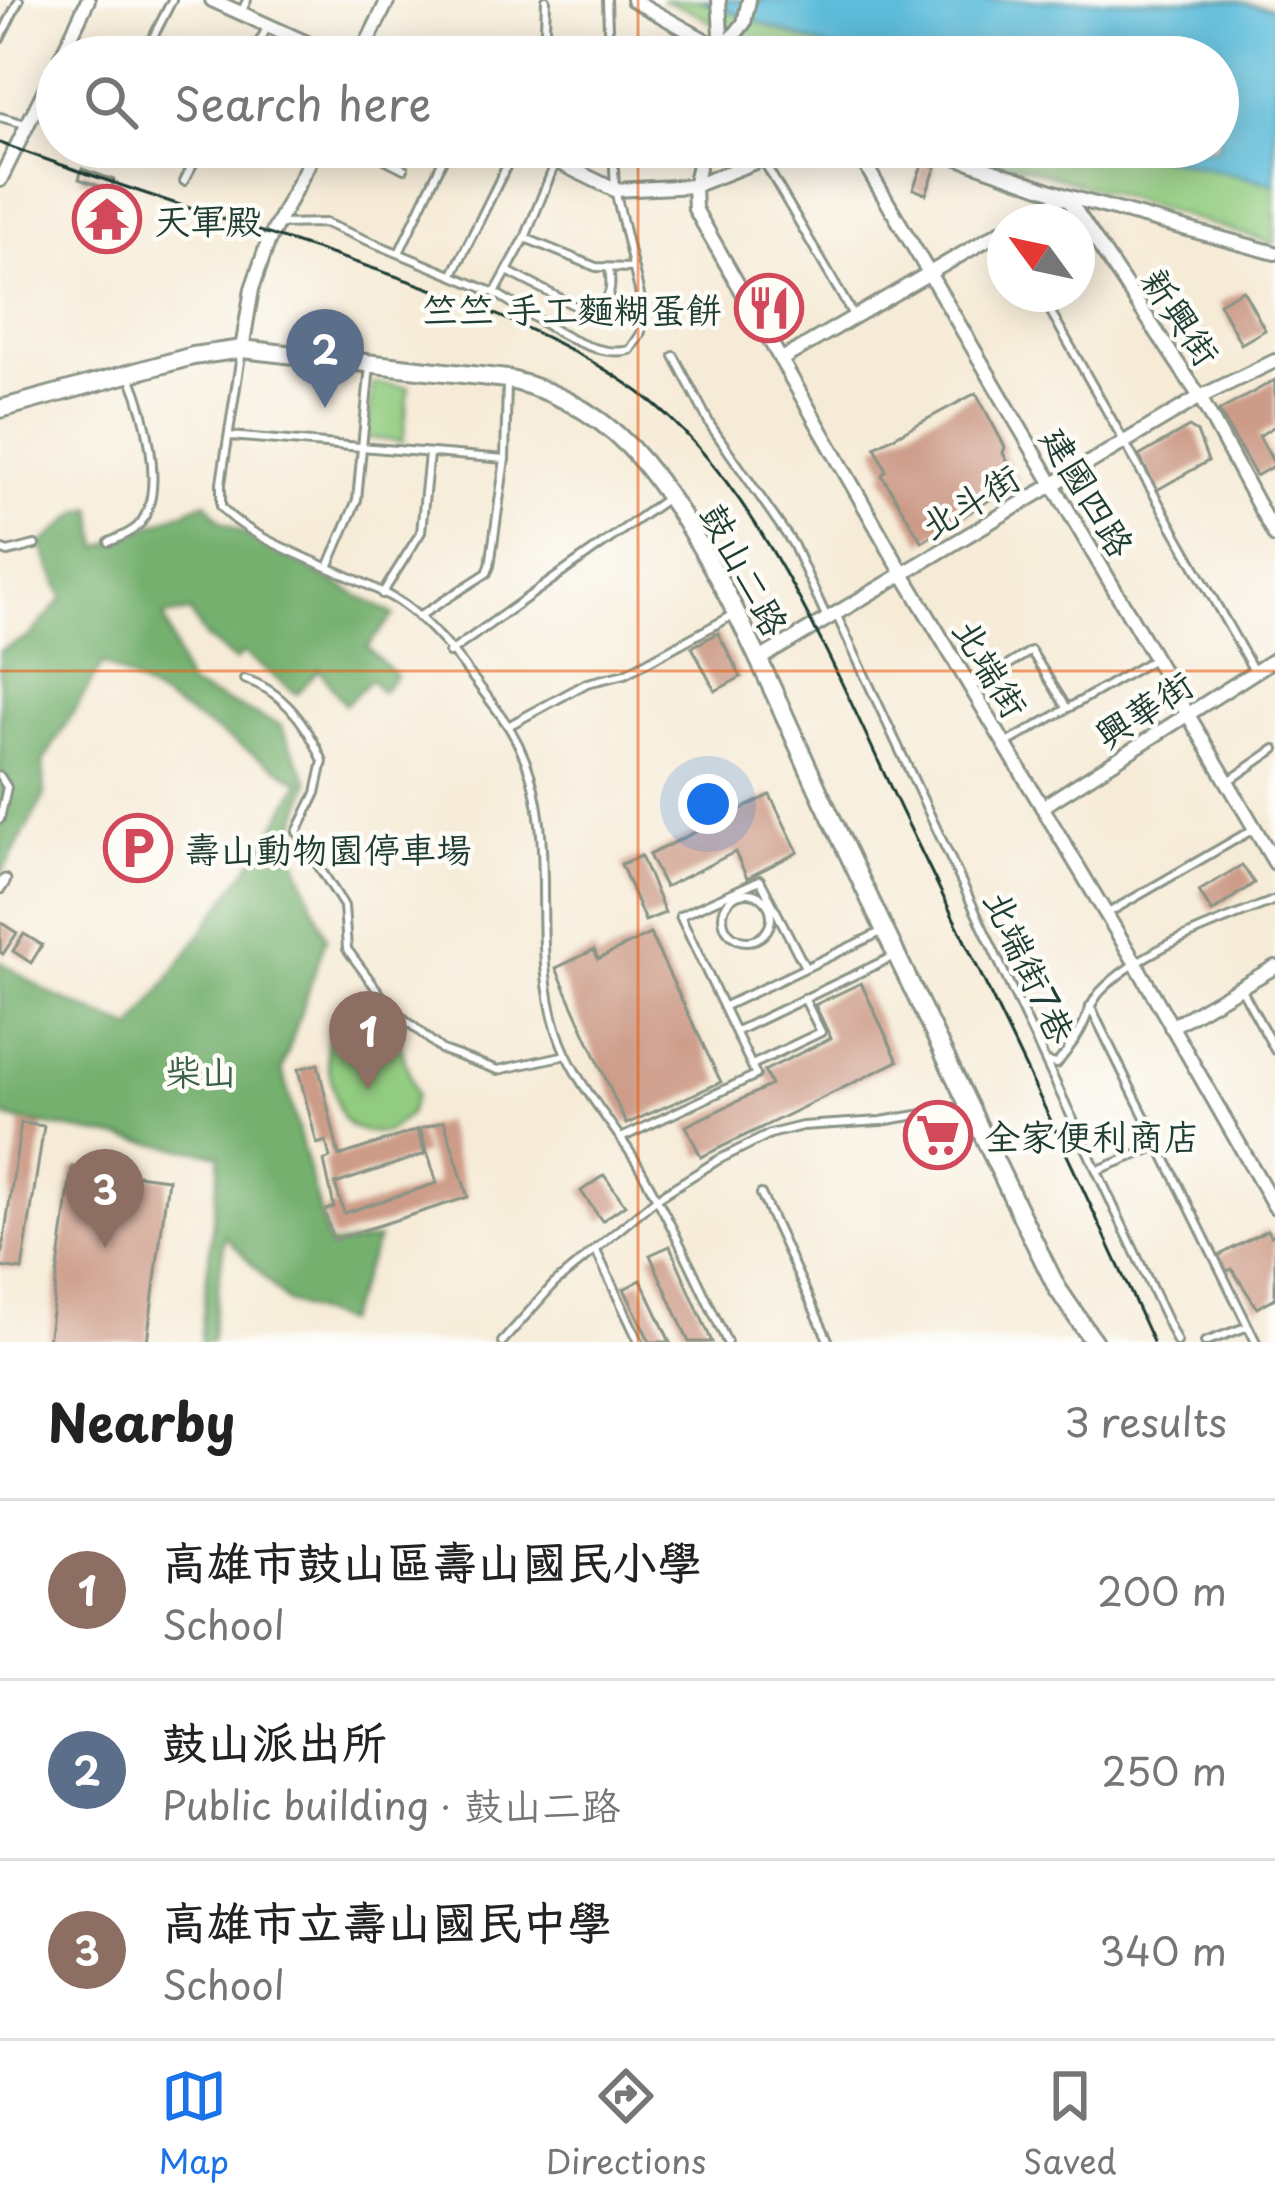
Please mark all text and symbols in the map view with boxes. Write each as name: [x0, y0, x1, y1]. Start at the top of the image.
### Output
search box: [36, 36, 1239, 168]
text: Search here: [174, 68, 431, 136]
icon: search: [78, 69, 144, 135]
temple icon: 天軍殿: [72, 184, 142, 254]
place label: 天軍殿: [154, 192, 262, 246]
north arrow: [987, 204, 1095, 312]
street label: 新興街: [1129, 256, 1235, 376]
restaurant icon: 竺竺 手工麵糊蛋餅: [734, 273, 804, 343]
place label: 竺竺 手工麵糊蛋餅: [422, 281, 722, 335]
pin: 2: [286, 309, 364, 408]
street label: 建國四路: [1029, 415, 1149, 567]
street label: 北斗街: [909, 449, 1029, 551]
street label: 鼓山二路: [688, 493, 804, 645]
street label: 北端街: [941, 607, 1043, 727]
street label: 興華街: [1083, 656, 1203, 760]
your location: [678, 774, 738, 834]
parking icon: 壽山動物園停車場: [103, 813, 173, 883]
place label: 壽山動物園停車場: [184, 821, 472, 875]
street label: 北端街7巷: [972, 880, 1090, 1052]
pin: 1: [329, 991, 407, 1090]
park label: 柴山: [165, 1043, 237, 1097]
supermarket icon: 全家便利商店: [903, 1100, 973, 1170]
place label: 全家便利商店: [984, 1108, 1200, 1162]
pin: 3: [66, 1149, 144, 1248]
text: Nearby: [48, 1382, 235, 1459]
text: 3 results: [1064, 1391, 1227, 1450]
text: 高雄市鼓山區壽山國民小學: [162, 1526, 702, 1594]
text: 1: [78, 1560, 96, 1619]
text: 200 m: [1097, 1560, 1227, 1619]
text: School: [162, 1594, 285, 1653]
text: 鼓山派出所: [162, 1706, 387, 1774]
text: 2: [73, 1740, 101, 1799]
text: 250 m: [1102, 1740, 1227, 1799]
text: Public building · 鼓山二路: [162, 1774, 620, 1833]
text: 高雄市立壽山國民中學: [162, 1886, 612, 1954]
text: 3: [74, 1920, 100, 1979]
text: 340 m: [1099, 1920, 1227, 1979]
text: School: [162, 1954, 285, 2013]
tab: Map: [158, 2063, 229, 2185]
tab: Directions: [546, 2063, 706, 2185]
tab: Saved: [1023, 2063, 1117, 2185]

